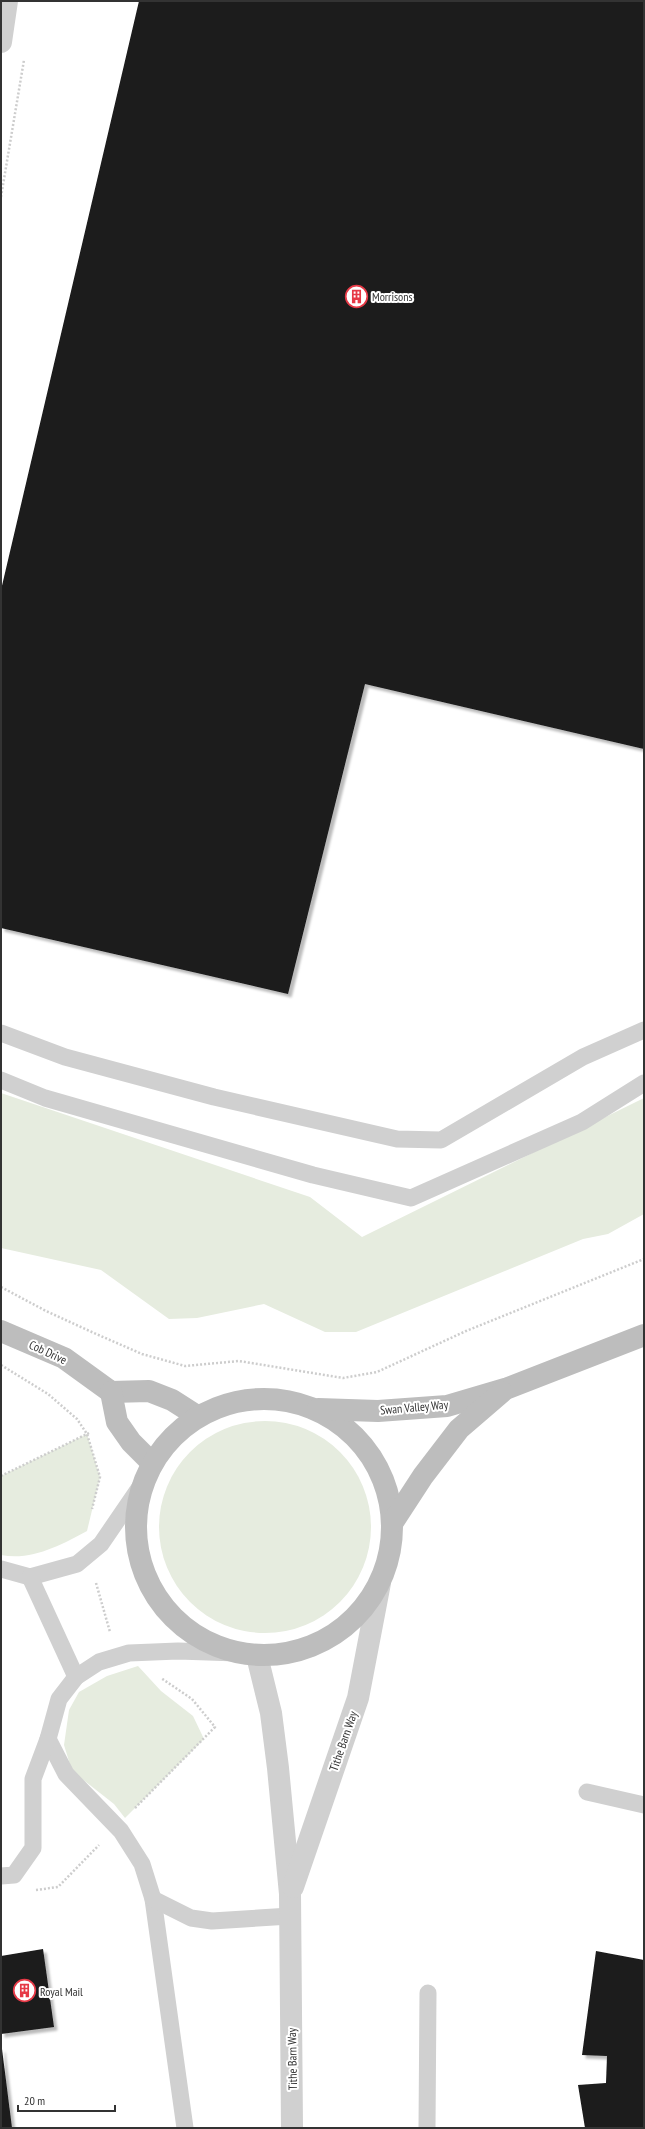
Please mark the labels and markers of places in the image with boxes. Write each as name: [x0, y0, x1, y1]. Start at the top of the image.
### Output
building icon: Morrisons: [344, 283, 370, 309]
place label: Morrisons: [372, 289, 413, 304]
building icon: Royal Mail: [12, 1978, 38, 2004]
place label: Royal Mail: [40, 1984, 83, 1999]

